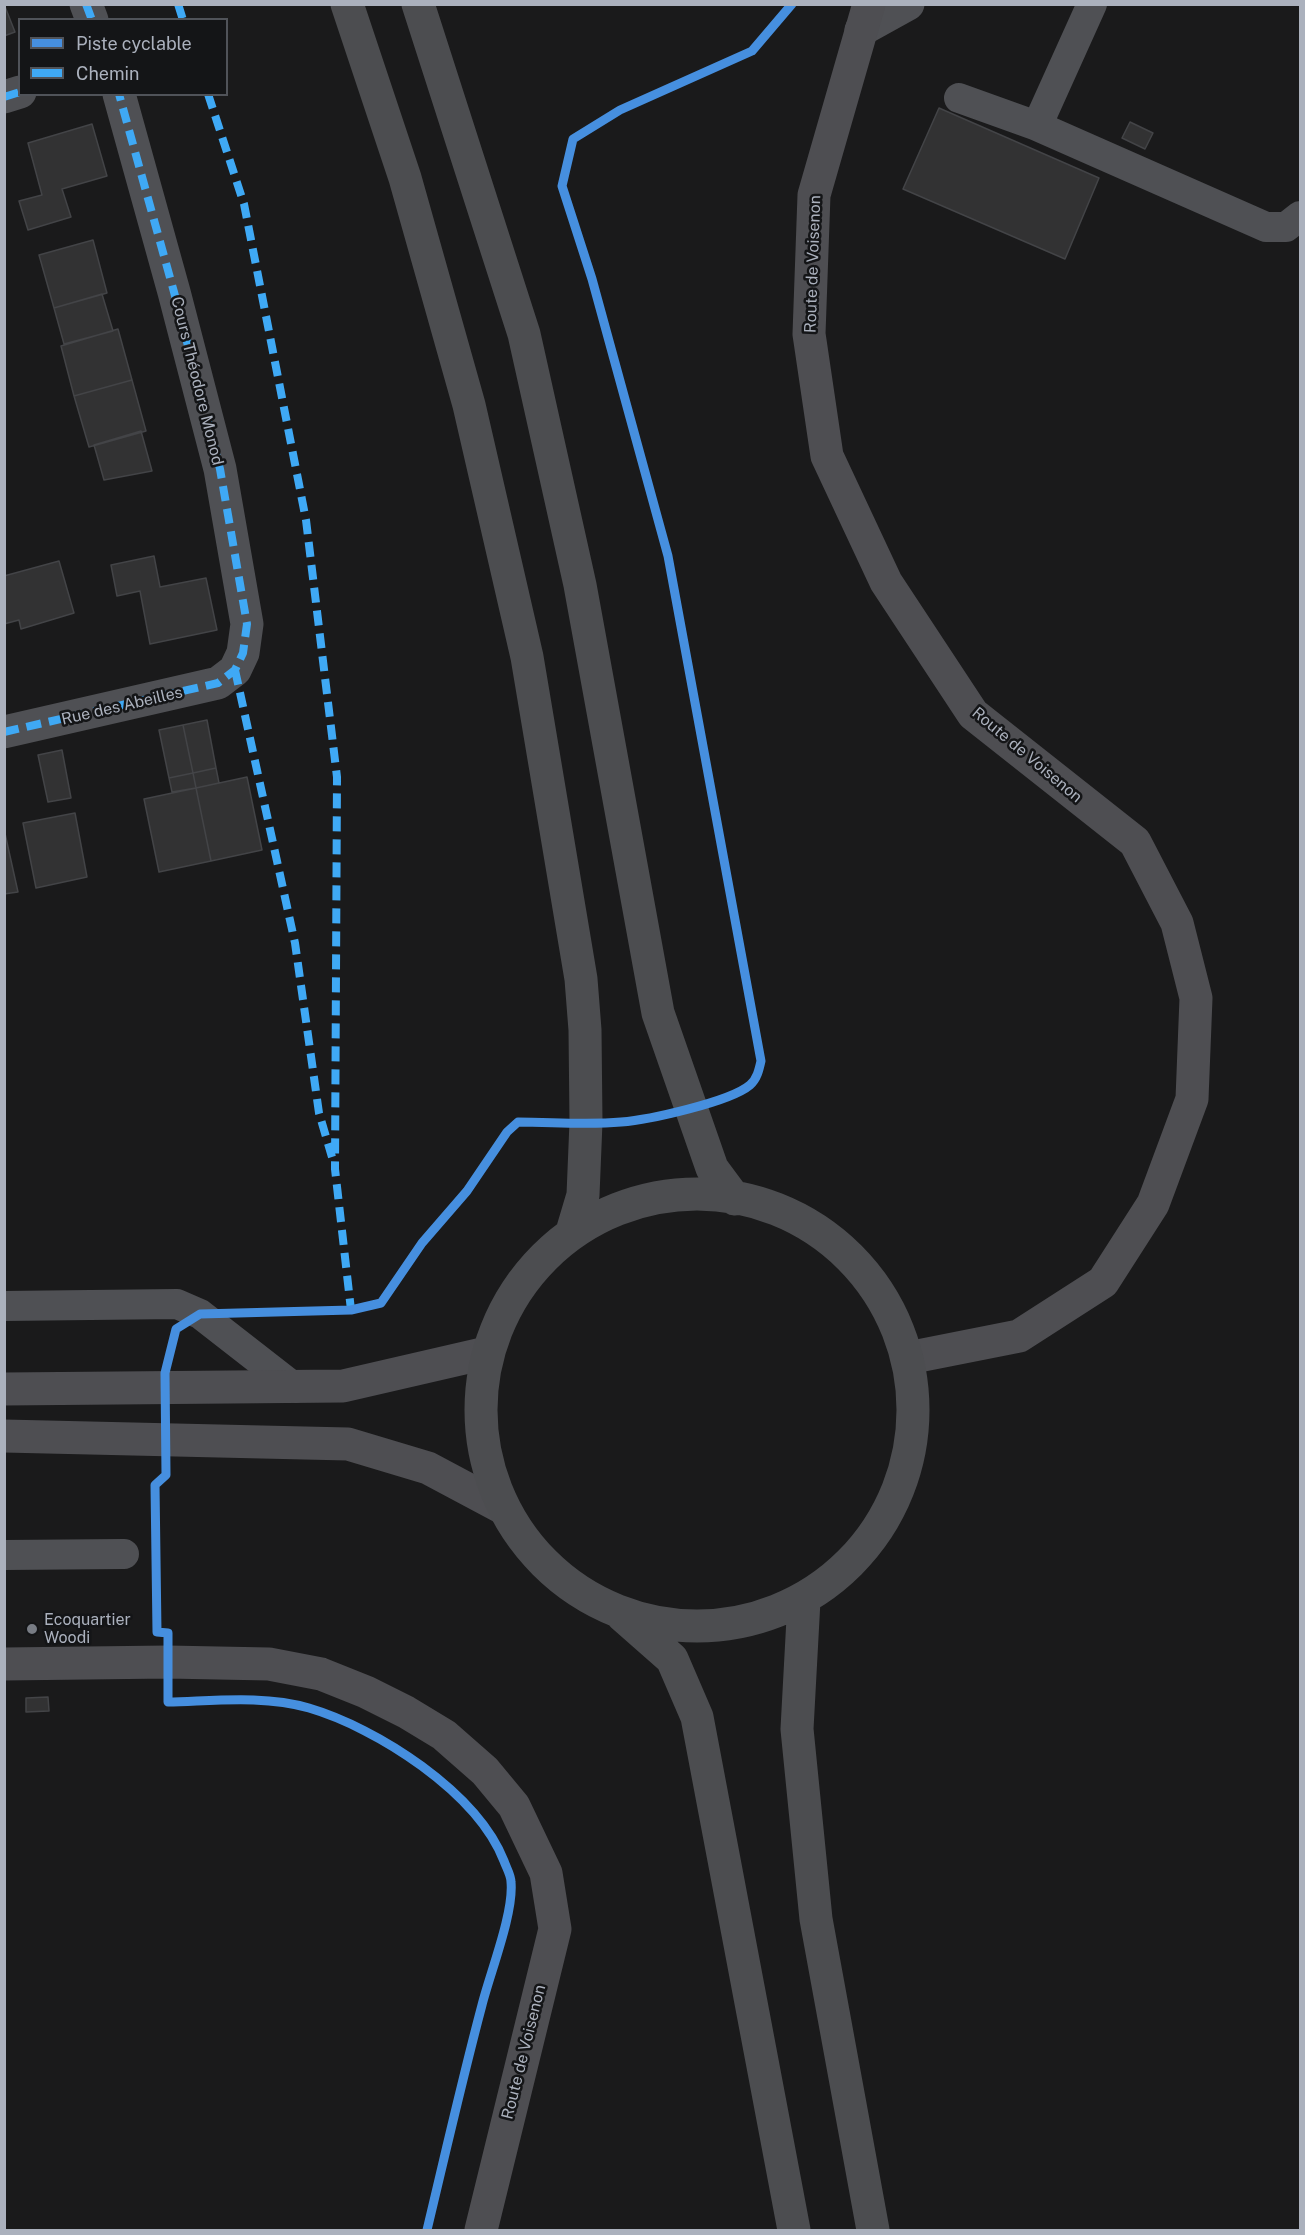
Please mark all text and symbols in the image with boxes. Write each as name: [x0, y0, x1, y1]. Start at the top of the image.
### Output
legend: [18, 18, 228, 96]
text: Piste cyclable: [76, 33, 192, 54]
text: Chemin: [76, 63, 140, 84]
street label: Route de Voisenon: [801, 195, 825, 333]
street label: Cours Théodore Monod: [167, 295, 227, 467]
street label: Rue des Abeilles: [60, 683, 184, 729]
street label: Route de Voisenon: [968, 703, 1086, 807]
place label: Ecoquartier Woodi: [44, 1610, 131, 1648]
marker: Ecoquartier Woodi: [25, 1622, 39, 1636]
street label: Route de Voisenon: [498, 1983, 550, 2121]

